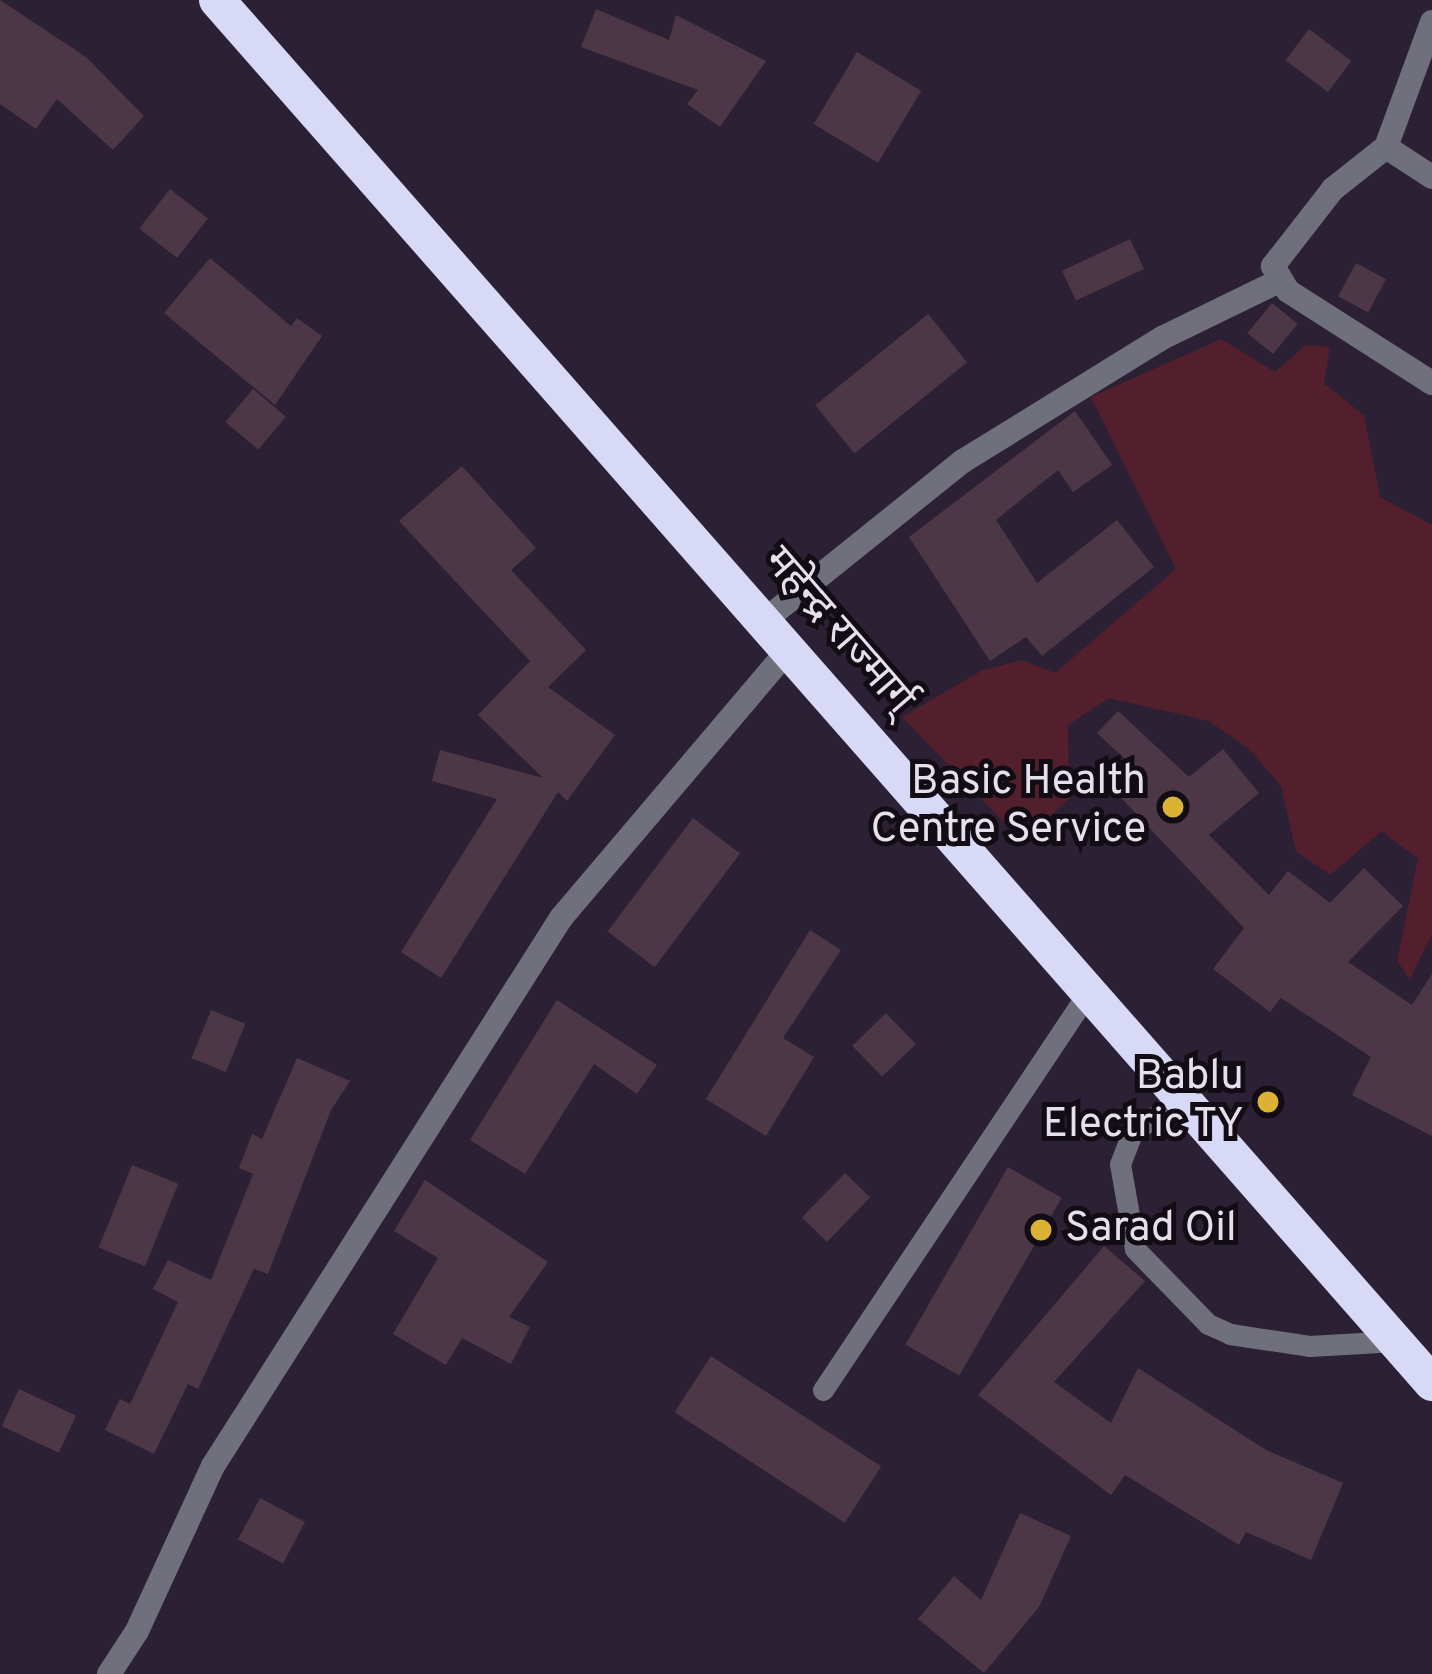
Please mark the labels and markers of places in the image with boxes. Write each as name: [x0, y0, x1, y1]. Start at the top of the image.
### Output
place label: Basic Health Centre Service: [870, 758, 1146, 856]
marker: Basic Health Centre Service: [1157, 791, 1189, 823]
place label: Bablu Electric TY: [1041, 1053, 1244, 1152]
marker: Bablu Electric TY: [1255, 1089, 1281, 1115]
place label: Sarad Oil: [1065, 1205, 1237, 1255]
marker: Sarad Oil: [1028, 1217, 1054, 1243]

